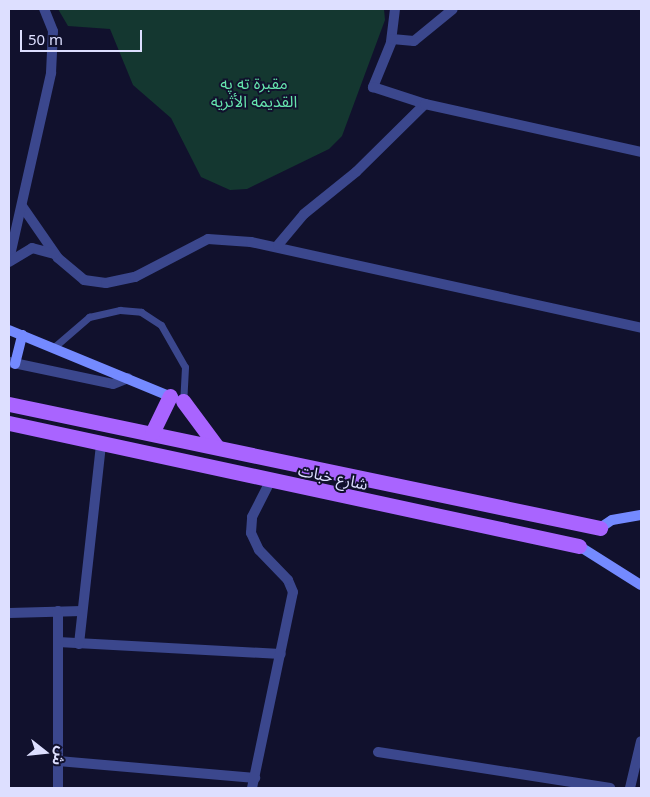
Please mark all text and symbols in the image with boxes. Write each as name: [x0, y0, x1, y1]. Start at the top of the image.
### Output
scale bar: [22, 20, 145, 52]
text: 50 m: [28, 29, 63, 49]
park label: مقبرة ته په القديمه الأثريه: [211, 73, 297, 111]
street label: شارع خبات: [296, 460, 370, 494]
north arrow: [20, 727, 70, 777]
text: ش: [48, 744, 72, 768]

